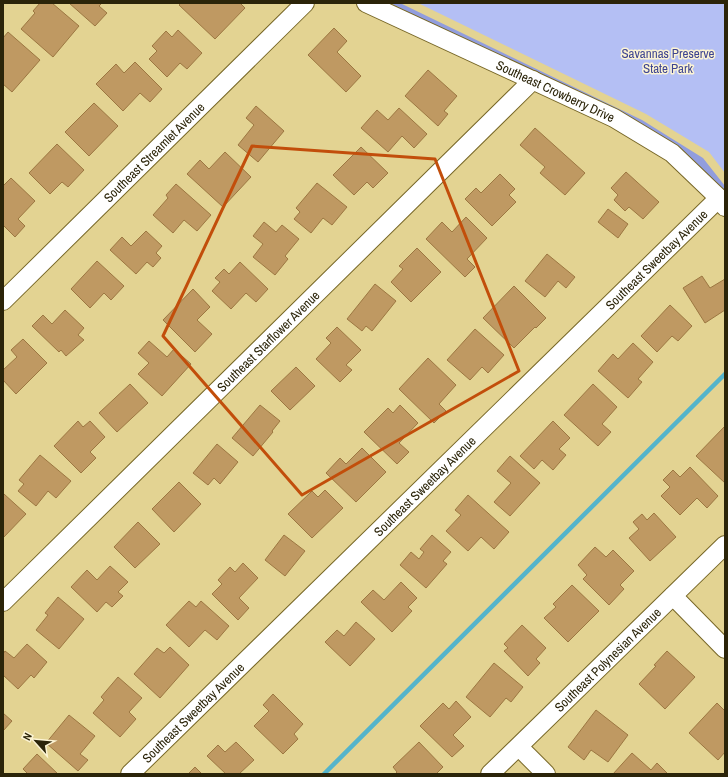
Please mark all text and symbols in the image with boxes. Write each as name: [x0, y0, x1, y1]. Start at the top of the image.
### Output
park label: Savannas Preserve State Park: [621, 45, 715, 77]
street label: Southeast Crowberry Drive: [494, 56, 618, 126]
street label: Southeast Streamlet Avenue: [100, 99, 208, 206]
street label: Southeast Sweetbay Avenue: [602, 206, 711, 313]
street label: Southeast Starflower Avenue: [213, 287, 323, 395]
street label: Southeast Sweetbay Avenue: [370, 432, 479, 540]
street label: Southeast Polynesian Avenue: [551, 604, 664, 715]
street label: Southeast Sweetbay Avenue: [138, 659, 248, 766]
north arrow: [16, 721, 56, 761]
text: N: [19, 730, 35, 743]

